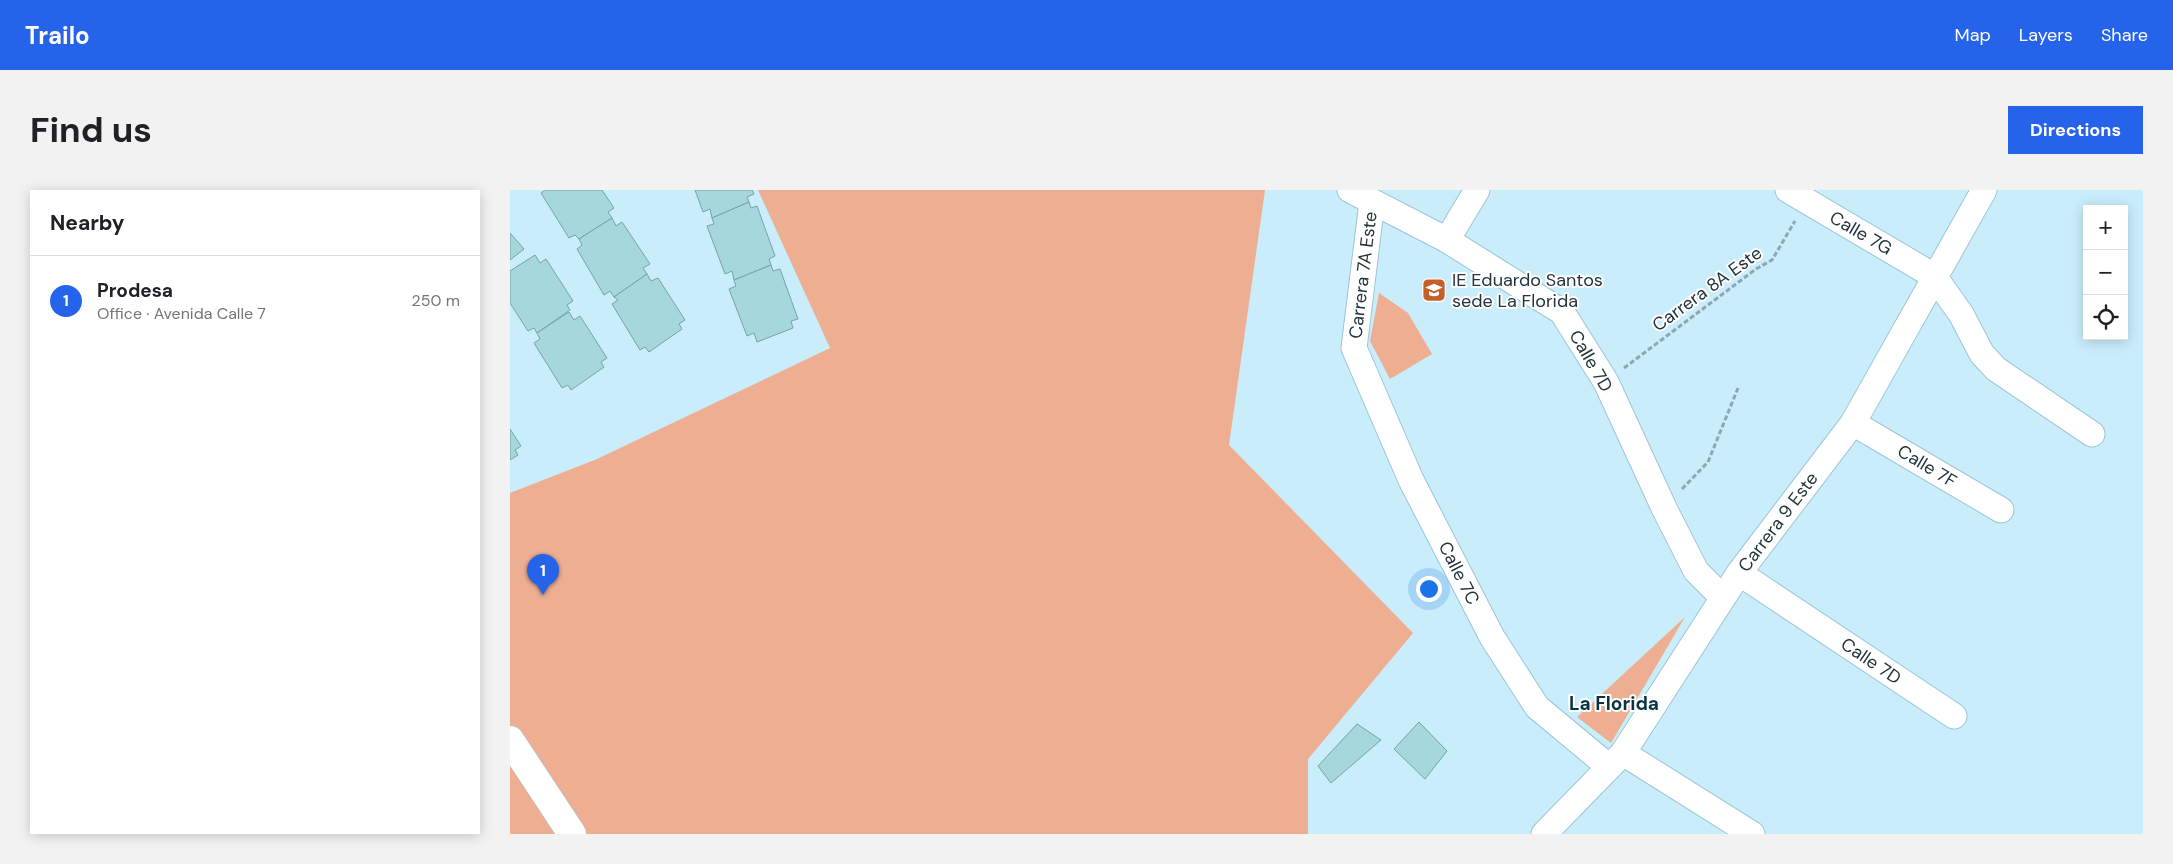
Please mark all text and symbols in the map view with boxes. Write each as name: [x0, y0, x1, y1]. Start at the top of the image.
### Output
text: Trailo: [25, 20, 90, 51]
text: Map: [1955, 23, 1991, 47]
text: Layers: [2019, 23, 2073, 47]
text: Share: [2101, 23, 2148, 47]
button: Directions: [2008, 106, 2143, 154]
text: Find us: [30, 107, 152, 153]
street label: Calle 7G: [1825, 205, 1897, 261]
map controls: [2083, 205, 2128, 340]
button: +: [2083, 205, 2128, 250]
text: Nearby: [50, 209, 124, 237]
street label: Carrera 7A Este: [1343, 210, 1383, 340]
street label: Carrera 8A Este: [1647, 241, 1767, 337]
button: −: [2083, 250, 2128, 295]
place label: IE Eduardo Santos sede La Florida: [1452, 268, 1603, 313]
school or university icon: IE Eduardo Santos sede La Florida: [1421, 277, 1447, 303]
text: Prodesa: [97, 278, 173, 303]
text: 1: [63, 290, 69, 311]
text: 250 m: [412, 290, 460, 311]
button: locate: [2083, 295, 2128, 340]
text: Office · Avenida Calle 7: [97, 303, 266, 324]
street label: Calle 7D: [1564, 326, 1618, 396]
street label: Calle 7F: [1893, 439, 1961, 493]
street label: Carrera 9 Este: [1733, 467, 1823, 577]
street label: Calle 7C: [1433, 537, 1485, 609]
pin: 1: [527, 554, 559, 595]
your location: [1416, 576, 1442, 602]
street label: Calle 7D: [1836, 632, 1906, 690]
district label: La Florida: [1569, 691, 1659, 716]

